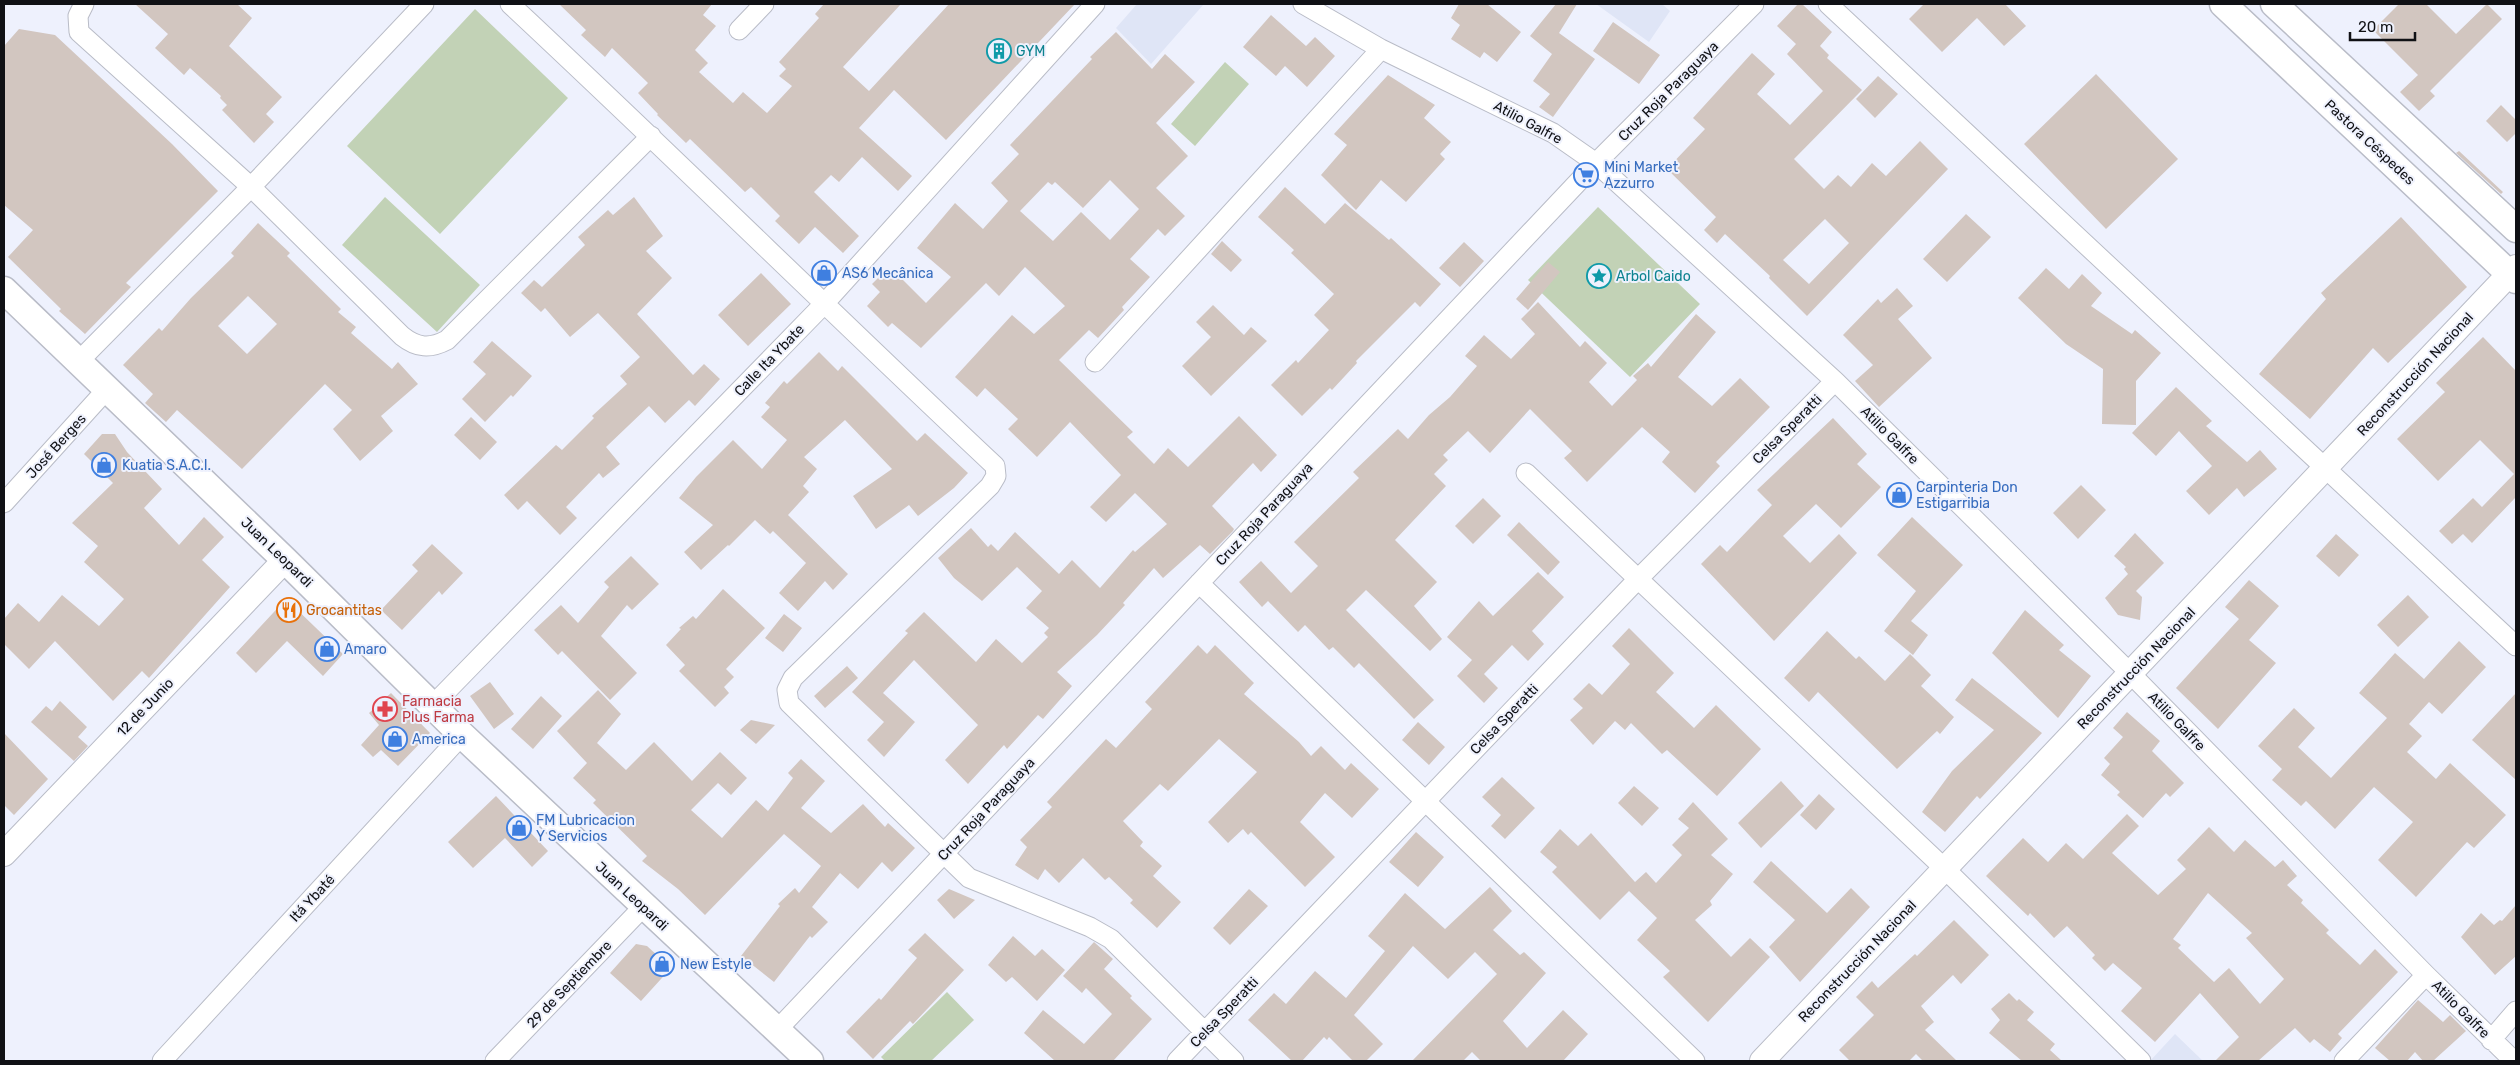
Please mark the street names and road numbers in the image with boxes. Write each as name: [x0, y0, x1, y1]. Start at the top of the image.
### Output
street label: Cruz Roja Paraguaya: [1615, 38, 1722, 145]
street label: Pastora Céspedes: [2321, 96, 2418, 189]
street label: Atilio Galfre: [1491, 97, 1565, 148]
street label: Reconstrucción Nacional: [2354, 309, 2477, 440]
street label: Calle Ita Ybate: [731, 321, 808, 400]
street label: Celsa Speratti: [1749, 391, 1826, 468]
street label: Atilio Galfre: [1857, 403, 1922, 468]
street label: José Berges: [23, 411, 90, 482]
street label: Cruz Roja Paraguaya: [1212, 459, 1316, 569]
street label: Juan Leopardi: [237, 514, 316, 591]
street label: Reconstrucción Nacional: [2074, 604, 2199, 733]
street label: 12 de Junio: [113, 675, 177, 740]
street label: Celsa Speratti: [1467, 681, 1542, 758]
street label: Atilio Galfre: [2144, 688, 2209, 754]
street label: Cruz Roja Paraguaya: [934, 754, 1038, 864]
street label: Juan Leopardi: [592, 858, 672, 934]
street label: Itá Ybaté: [286, 871, 339, 925]
street label: Reconstrucción Nacional: [1795, 897, 1920, 1026]
street label: 29 de Septiembre: [523, 937, 615, 1032]
street label: Celsa Speratti: [1187, 974, 1262, 1051]
street label: Atilio Galfre: [2428, 977, 2493, 1042]

